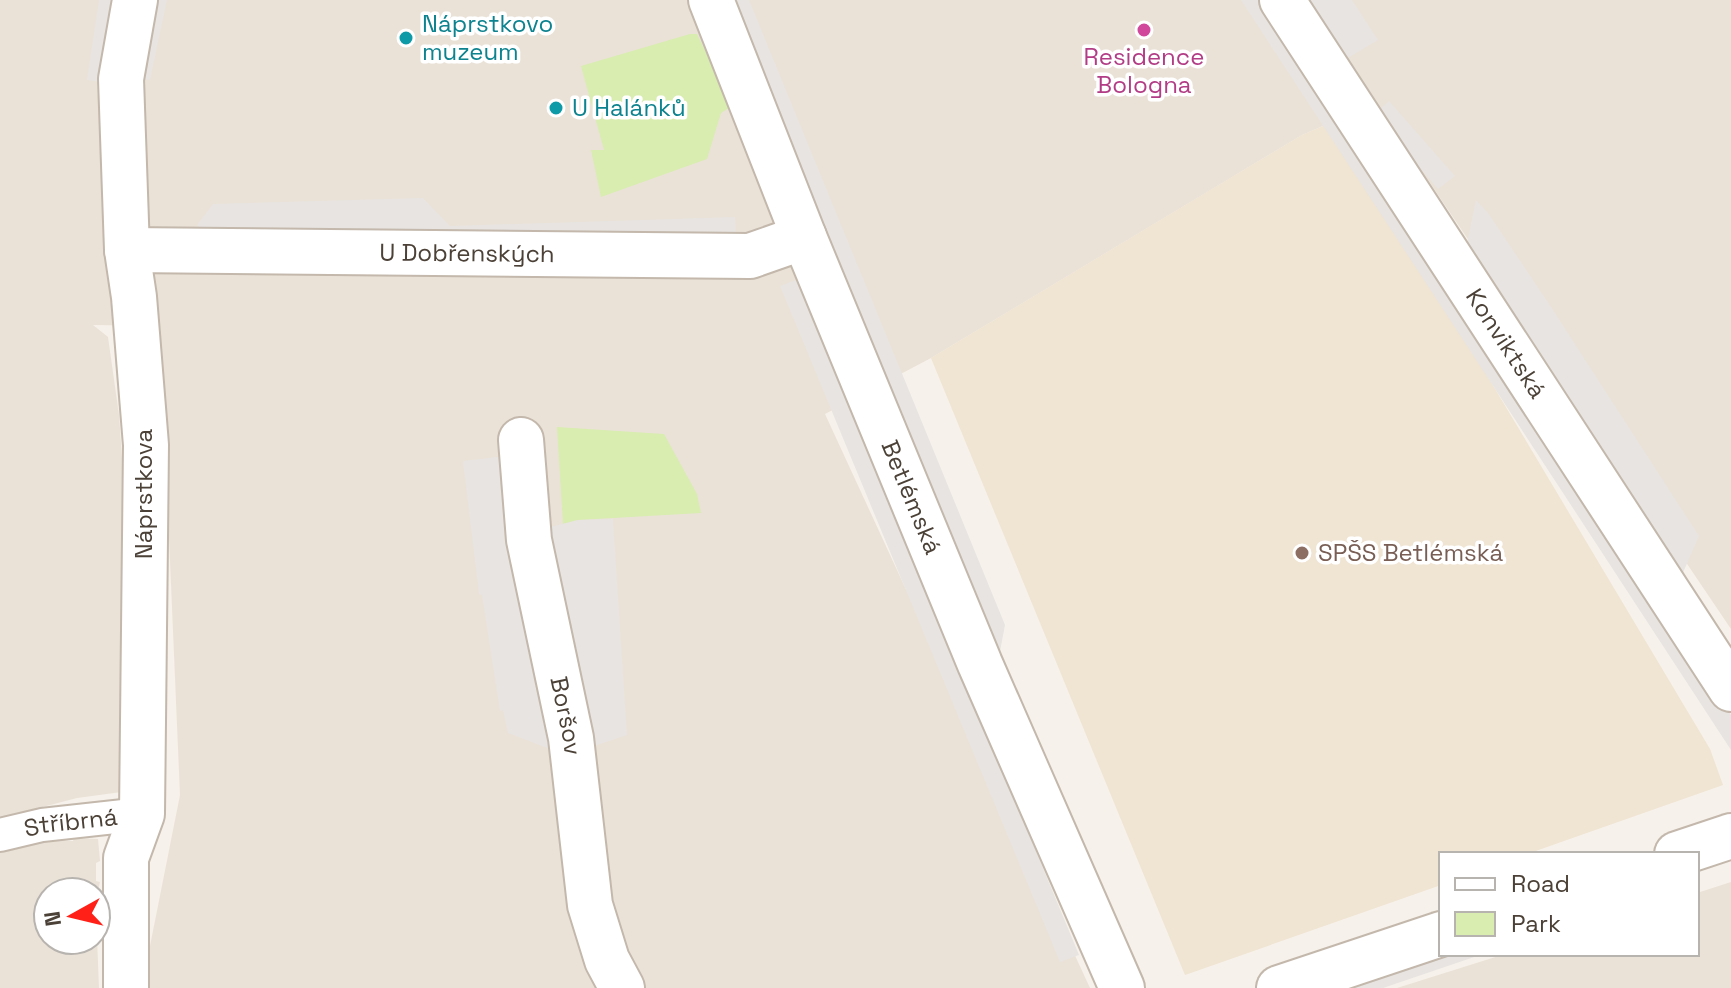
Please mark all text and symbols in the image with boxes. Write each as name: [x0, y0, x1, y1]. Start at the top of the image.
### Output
place label: Náprstkovo muzeum: [422, 8, 553, 67]
marker: Residence Bologna: [1135, 21, 1153, 39]
marker: Náprstkovo muzeum: [397, 29, 415, 47]
place label: Residence Bologna: [1084, 41, 1204, 100]
place label: U Halánků: [572, 92, 686, 123]
marker: U Halánků: [547, 99, 565, 117]
street label: U Dobřenských: [379, 236, 555, 269]
street label: Konviktská: [1459, 282, 1554, 404]
street label: Náprstkova: [128, 429, 159, 559]
street label: Betlémská: [874, 435, 949, 559]
place label: SPŠS Betlémská: [1318, 537, 1503, 568]
marker: SPŠS Betlémská: [1293, 544, 1311, 562]
street label: Boršov: [543, 674, 589, 757]
street label: Stříbrná: [21, 801, 119, 844]
legend: [1439, 852, 1699, 956]
text: Road: [1511, 868, 1570, 899]
north arrow: [32, 876, 112, 956]
text: Park: [1511, 908, 1561, 939]
text: N: [37, 910, 67, 928]

